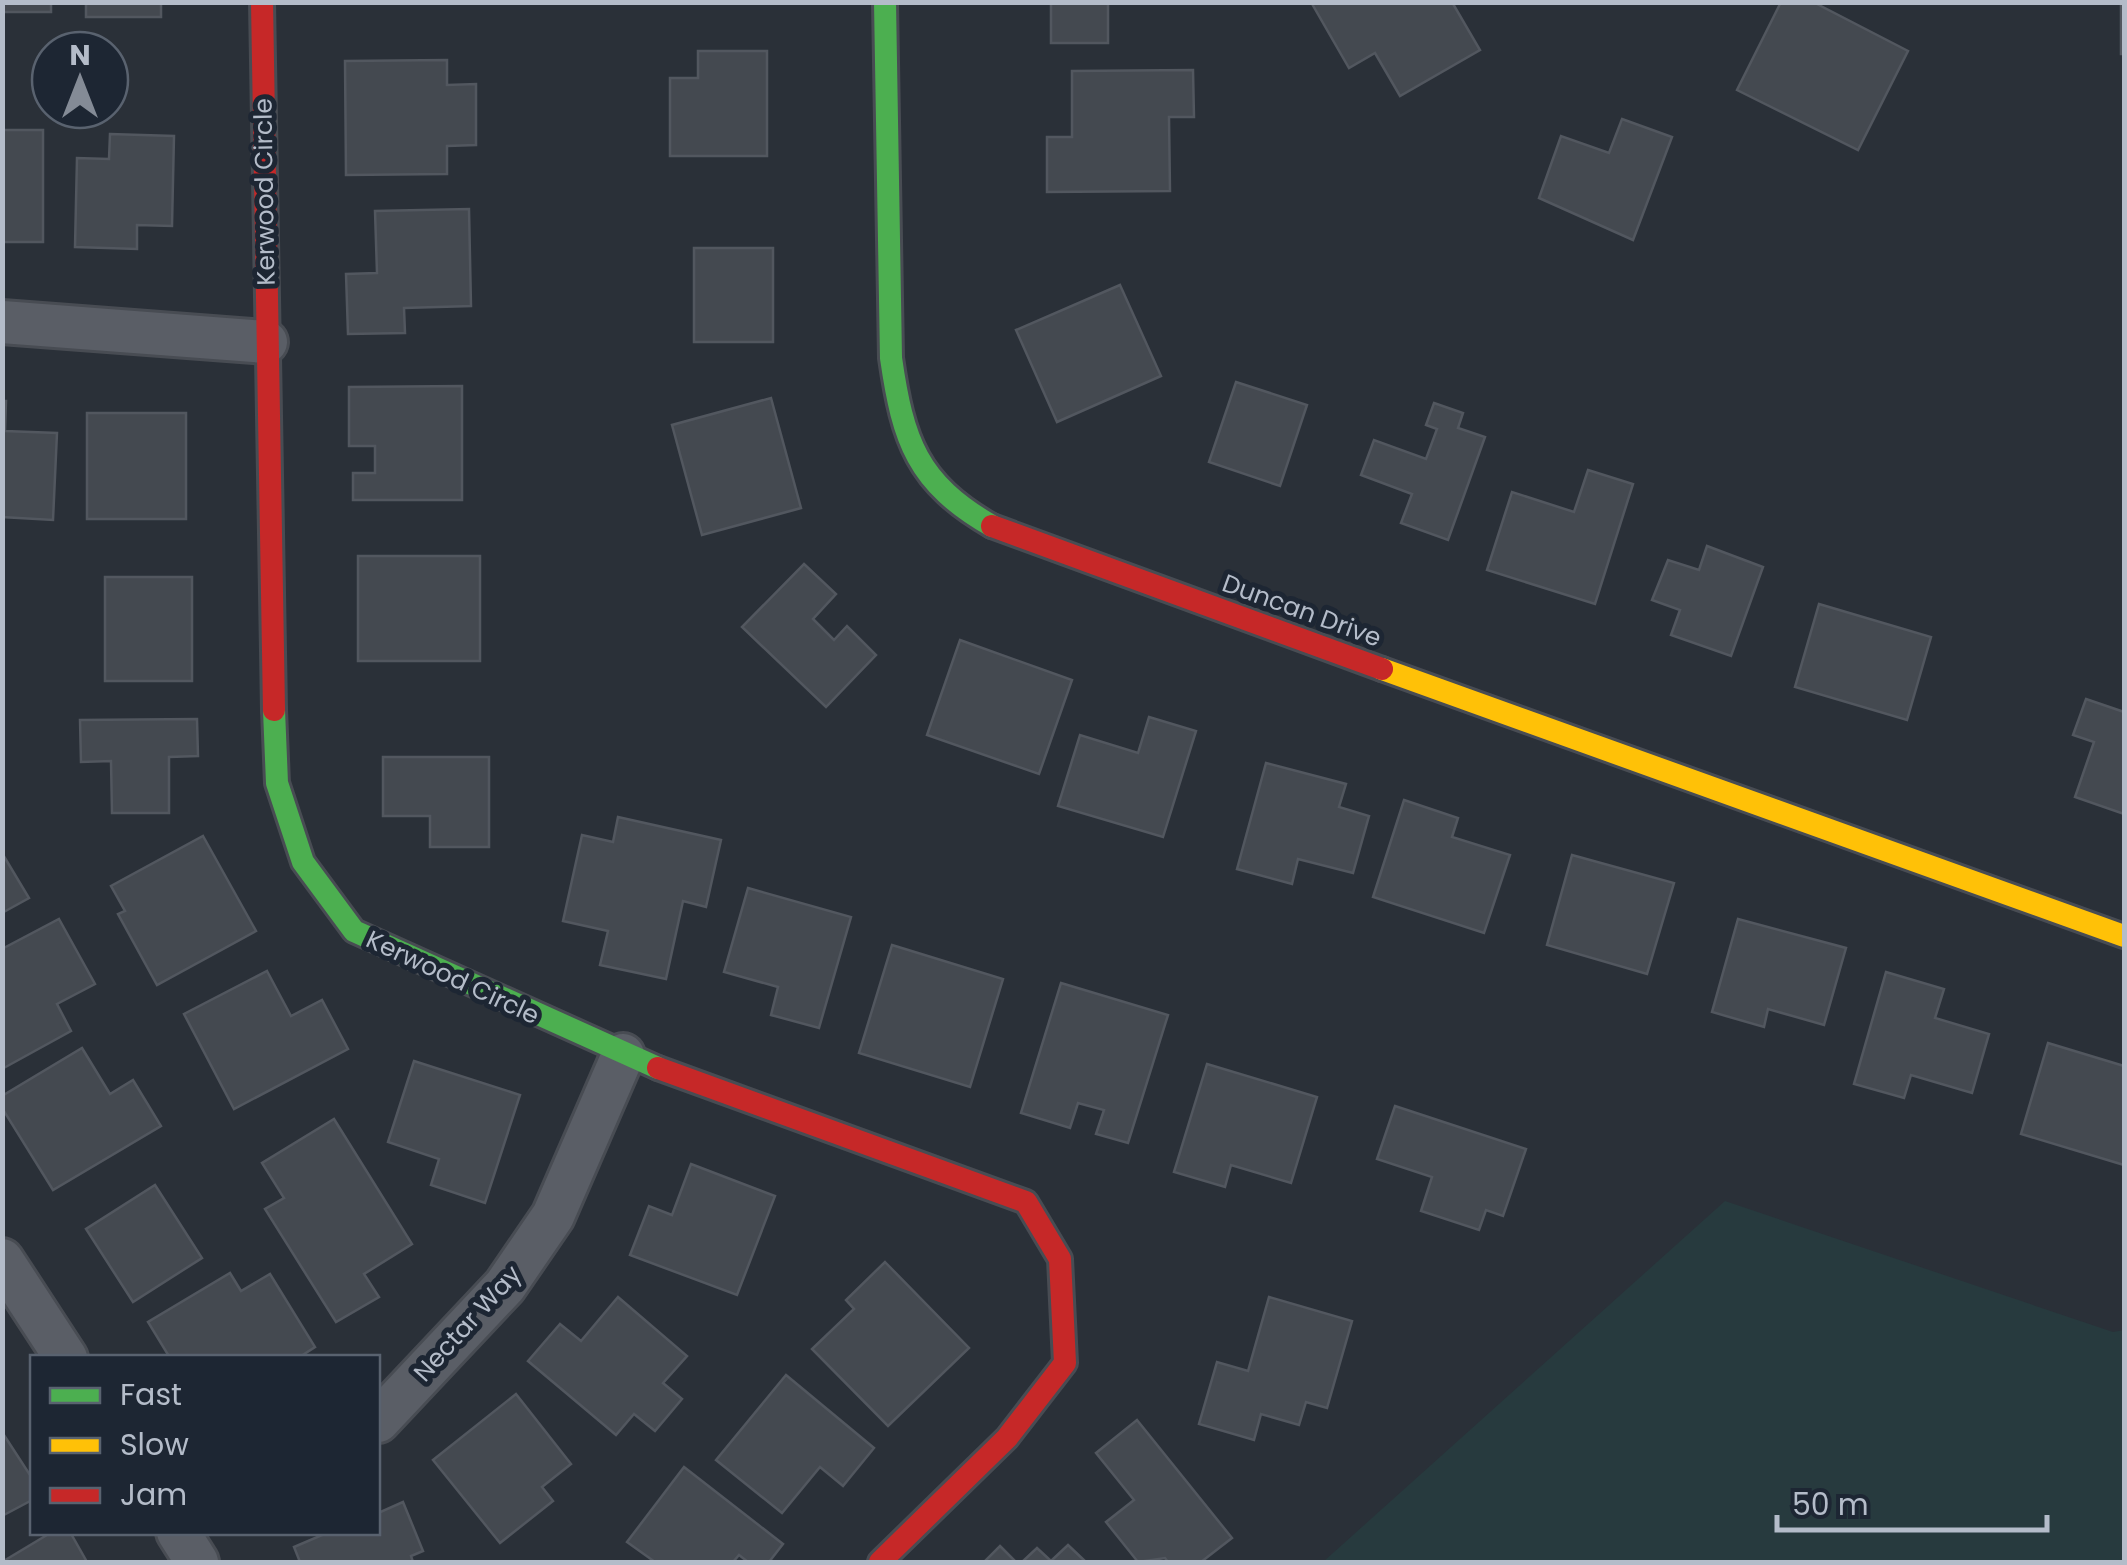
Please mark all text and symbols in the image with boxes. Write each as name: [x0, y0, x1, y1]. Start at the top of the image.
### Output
north arrow: [30, 30, 130, 130]
text: N: [69, 36, 91, 75]
street label: Kerwood Circle: [245, 98, 284, 286]
street label: Duncan Drive: [1217, 565, 1386, 655]
street label: Kerwood Circle: [360, 922, 545, 1033]
street label: Nectar Way: [406, 1258, 529, 1389]
legend: [30, 1355, 380, 1535]
text: Fast: [120, 1373, 182, 1416]
text: Slow: [120, 1423, 189, 1466]
scale bar: [1777, 1470, 2047, 1532]
text: Jam: [120, 1473, 187, 1516]
text: 50 m: [1792, 1483, 1869, 1526]

